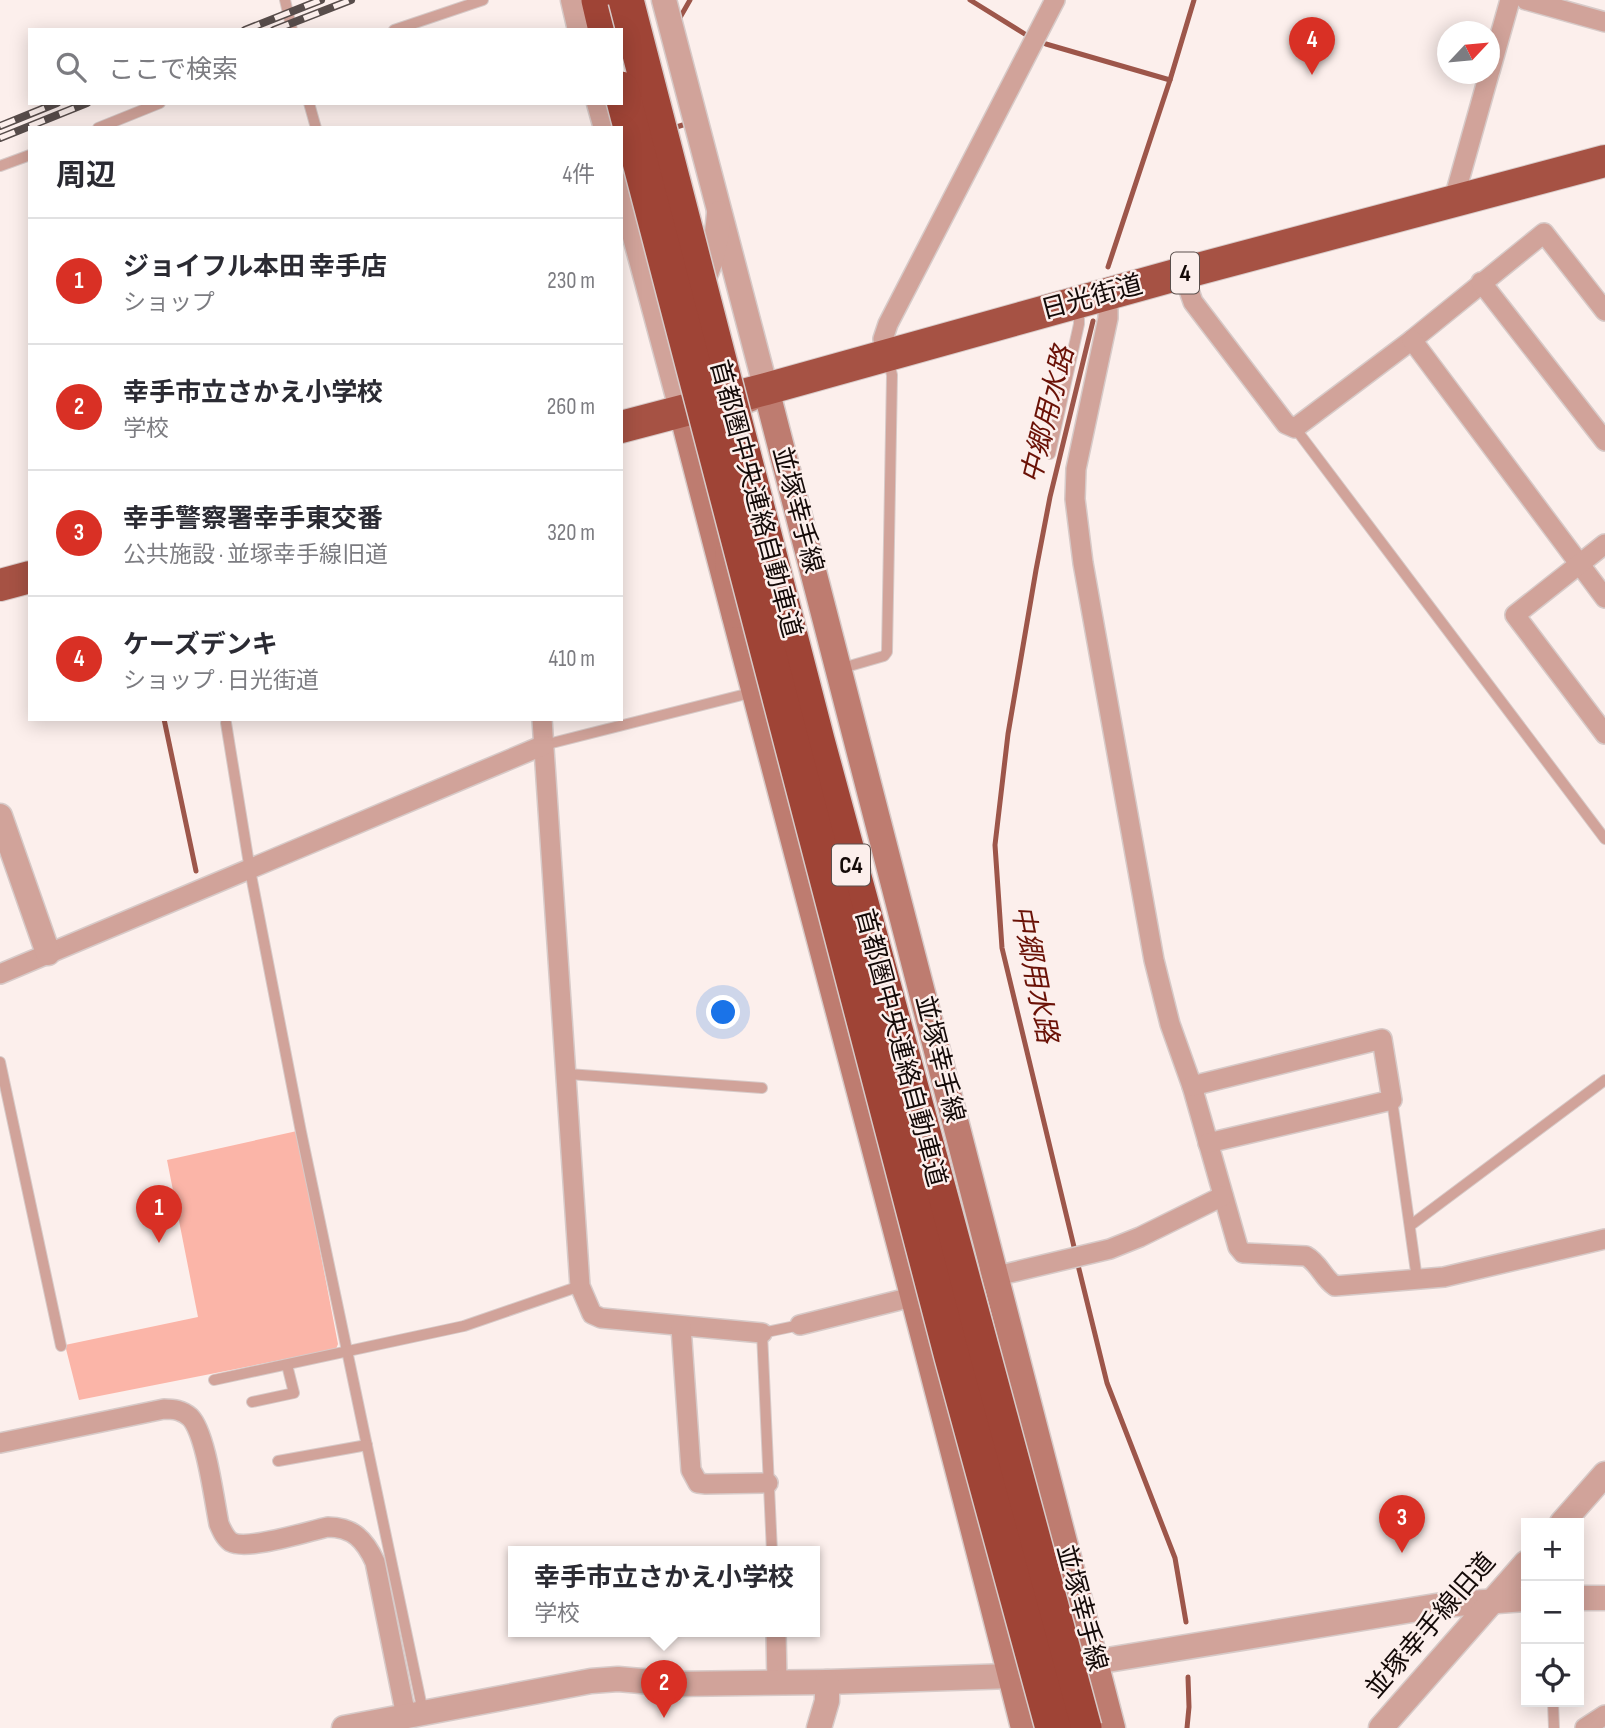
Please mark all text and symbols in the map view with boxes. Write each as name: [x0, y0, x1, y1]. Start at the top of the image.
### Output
pin: 4: [1289, 17, 1335, 75]
north arrow: [1437, 21, 1500, 84]
search box: [28, 28, 623, 105]
icon: search: [52, 48, 90, 86]
text: ここで検索: [108, 55, 238, 86]
text: 周辺: [56, 158, 116, 194]
text: 4件: [562, 161, 595, 189]
text: ジョイフル本田 幸手店: [123, 252, 387, 283]
road number: 4: [1171, 252, 1199, 294]
text: 1: [74, 267, 84, 295]
text: 230 m: [547, 267, 595, 295]
street label: 日光街道: [1038, 270, 1146, 326]
text: ショップ: [123, 289, 215, 317]
water label: 中郷用水路: [1015, 341, 1081, 487]
street label: 首都圏中央連絡自動車道: [703, 357, 807, 641]
text: 幸手市立さかえ小学校: [123, 378, 383, 409]
text: 2: [74, 393, 84, 421]
text: 260 m: [547, 393, 595, 421]
text: 学校: [123, 415, 169, 443]
street label: 並塚幸手線: [765, 443, 829, 577]
text: 幸手警察署幸手東交番: [123, 504, 383, 535]
text: 3: [74, 519, 84, 547]
text: 320 m: [547, 519, 595, 547]
text: 公共施設 · 並塚幸手線旧道: [123, 541, 388, 569]
text: ケーズデンキ: [123, 630, 278, 661]
text: 4: [74, 645, 84, 673]
text: 410 m: [549, 645, 595, 673]
text: ショップ · 日光街道: [123, 667, 319, 695]
road number: C4: [832, 844, 870, 886]
water label: 中郷用水路: [1004, 902, 1064, 1048]
street label: 首都圏中央連絡自動車道: [848, 906, 952, 1190]
street label: 並塚幸手線: [908, 992, 970, 1126]
your location: [706, 995, 740, 1029]
pin: 1: [136, 1185, 182, 1243]
pin: 3: [1379, 1495, 1425, 1553]
map controls: [1521, 1518, 1584, 1707]
button: +: [1521, 1518, 1584, 1581]
street label: 並塚幸手線: [1049, 1541, 1113, 1675]
popup: [508, 1546, 820, 1637]
street label: 並塚幸手線旧道: [1360, 1547, 1502, 1705]
text: 幸手市立さかえ小学校: [534, 1563, 794, 1594]
button: −: [1521, 1581, 1584, 1644]
text: 学校: [534, 1600, 580, 1628]
button: locate: [1521, 1644, 1584, 1707]
pin: 2: [641, 1660, 687, 1718]

